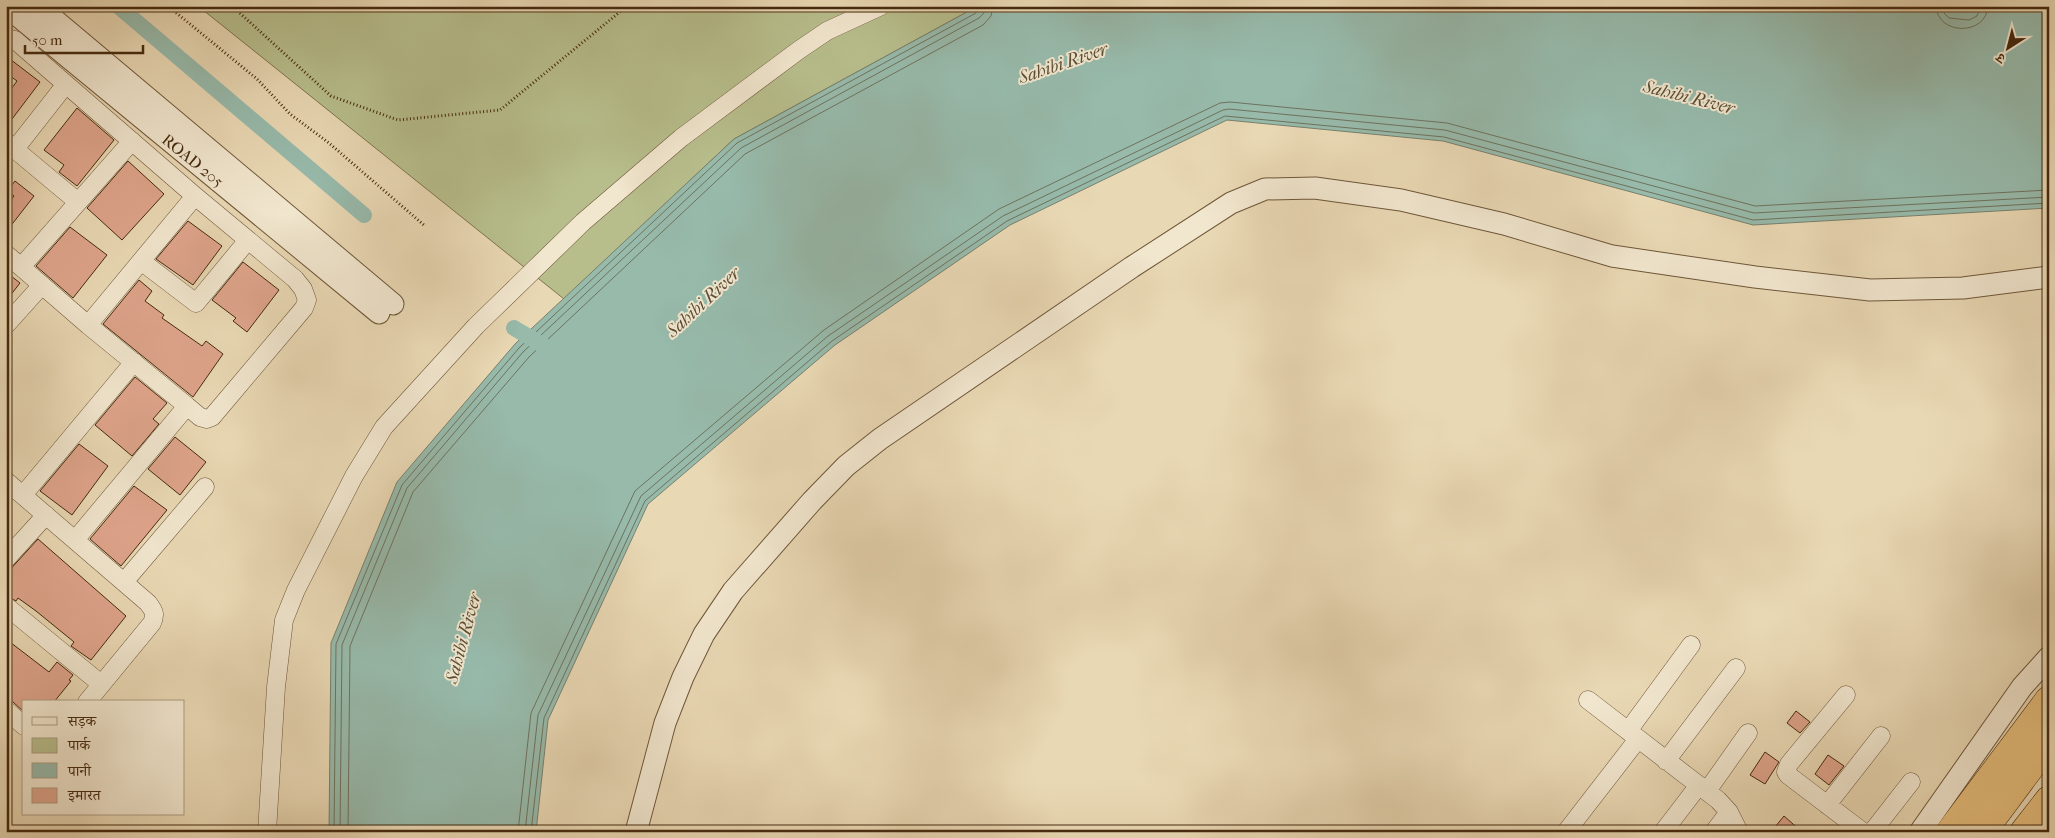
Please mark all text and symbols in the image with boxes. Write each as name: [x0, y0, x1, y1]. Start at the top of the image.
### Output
scale bar: [25, 22, 142, 54]
north arrow: [1982, 22, 2032, 72]
text: 50 m: [32, 31, 63, 49]
water label: Sahibi River: [1015, 38, 1112, 89]
text: उ: [1992, 49, 2009, 68]
water label: Sahibi River: [1640, 76, 1738, 119]
street label: ROAD 205: [158, 130, 227, 191]
water label: Sahibi River: [661, 262, 746, 342]
water label: Sahibi River: [441, 589, 486, 687]
legend: [22, 700, 185, 816]
text: सड़क: [67, 712, 97, 730]
text: पार्क: [67, 736, 91, 754]
text: पानी: [67, 762, 92, 780]
text: इमारत: [67, 786, 102, 804]

